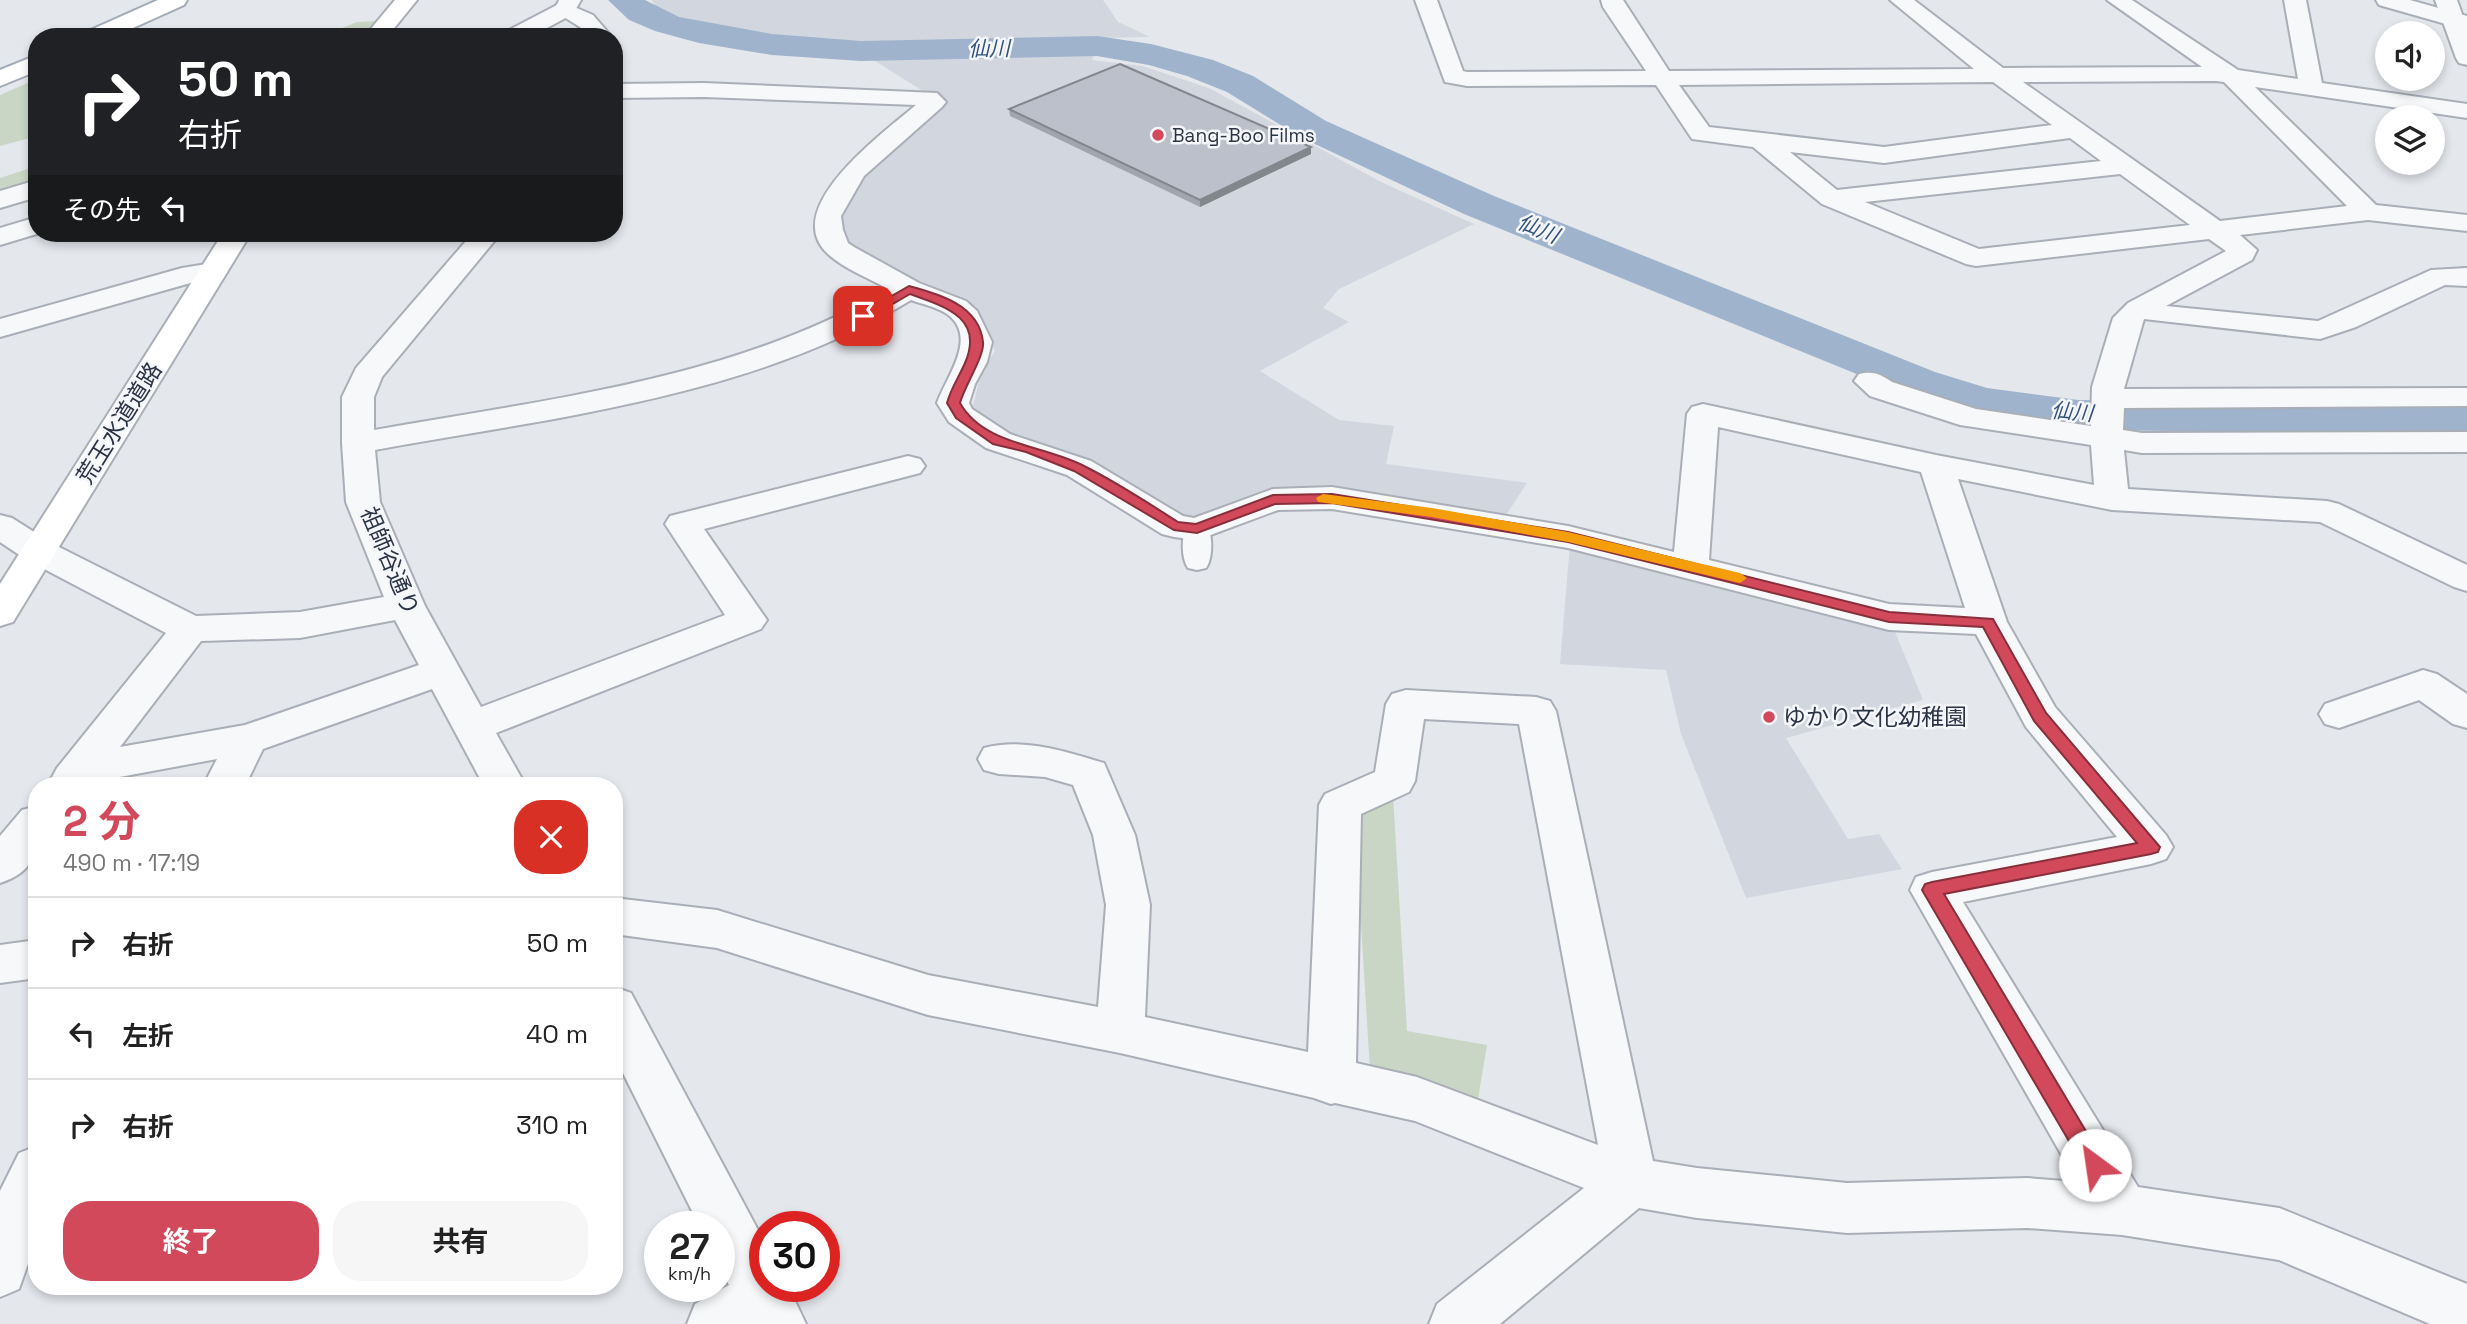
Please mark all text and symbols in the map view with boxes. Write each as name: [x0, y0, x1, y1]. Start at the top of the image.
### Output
map controls: [2375, 21, 2445, 175]
button: sound: [2375, 21, 2445, 91]
water label: 仙川: [968, 35, 1012, 62]
text: 50 m: [178, 48, 293, 110]
icon: right: [63, 56, 154, 147]
button: layers: [2375, 105, 2445, 175]
text: 右折: [178, 115, 242, 155]
place label: Bang-Boo Films: [1172, 123, 1315, 148]
marker: Bang-Boo Films: [1150, 127, 1166, 143]
icon: left: [155, 189, 193, 227]
text: その先: [63, 193, 141, 227]
water label: 仙川: [1514, 208, 1565, 250]
pin: [833, 286, 893, 346]
icon: arrive: [844, 297, 882, 335]
street label: 荒玉水道道路: [70, 357, 168, 489]
water label: 仙川: [2050, 396, 2096, 427]
street label: 祖師谷通り: [354, 502, 426, 620]
place label: ゆかり文化幼稚園: [1783, 702, 1967, 732]
marker: ゆかり文化幼稚園: [1761, 709, 1777, 725]
text: 2 分: [63, 795, 141, 848]
button: close: [514, 800, 588, 874]
text: 490 m · 17:19: [63, 848, 200, 878]
icon: right: [63, 924, 101, 962]
text: 50 m: [527, 926, 588, 960]
text: 右折: [122, 928, 174, 962]
icon: left: [63, 1015, 101, 1053]
text: 40 m: [526, 1017, 588, 1051]
text: 左折: [122, 1019, 174, 1053]
icon: right: [63, 1106, 101, 1144]
text: 310 m: [516, 1108, 588, 1142]
text: 右折: [122, 1110, 174, 1144]
position arrow: [2058, 1128, 2132, 1202]
button: 終了: [63, 1201, 319, 1281]
button: 共有: [333, 1201, 588, 1281]
speed limit sign: 30: [749, 1211, 840, 1302]
text: 27: [670, 1225, 709, 1269]
text: km/h: [668, 1262, 711, 1285]

